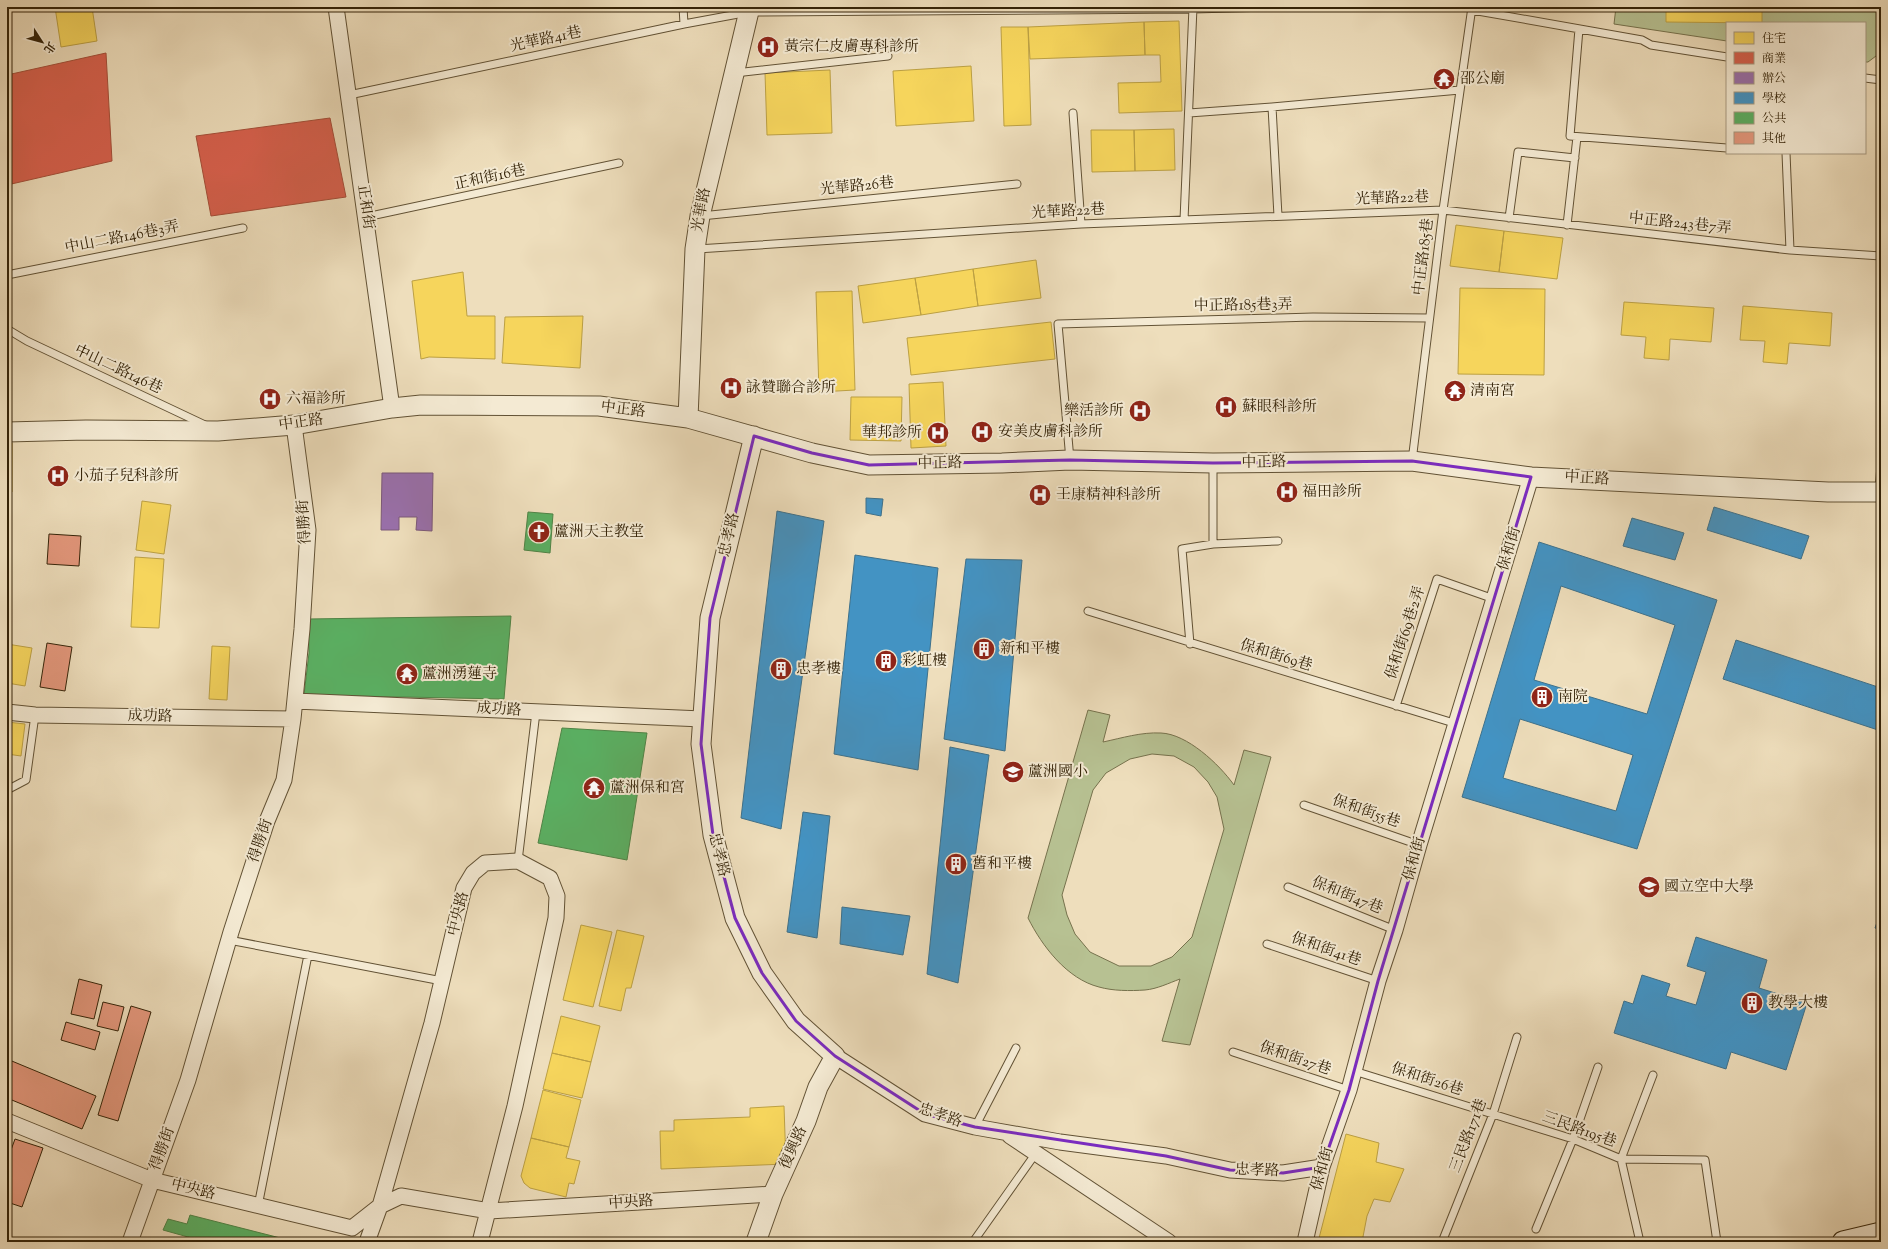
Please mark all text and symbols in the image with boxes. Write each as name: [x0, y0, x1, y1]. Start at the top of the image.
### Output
north arrow: [22, 22, 62, 62]
street label: 光華路41巷: [508, 22, 584, 58]
legend: [1726, 22, 1866, 154]
text: 住宅: [1762, 30, 1786, 48]
hospital icon: 黃宗仁皮膚專科診所: [755, 34, 781, 60]
place label: 黃宗仁皮膚專科診所: [784, 37, 919, 58]
text: 北: [40, 38, 59, 56]
text: 商業: [1762, 50, 1786, 68]
temple icon: 邵公廟: [1431, 66, 1457, 92]
place label: 邵公廟: [1460, 69, 1505, 90]
text: 辦公: [1762, 70, 1786, 88]
text: 學校: [1762, 90, 1786, 108]
text: 公共: [1762, 110, 1786, 128]
text: 其他: [1762, 130, 1786, 148]
street label: 正和街16巷: [452, 160, 528, 196]
street label: 光華路26巷: [819, 173, 895, 201]
street label: 正和街: [351, 183, 379, 231]
street label: 光華路: [687, 186, 717, 234]
street label: 光華路22巷: [1355, 187, 1429, 211]
street label: 光華路22巷: [1030, 200, 1106, 224]
street label: 中正路243巷7弄: [1628, 208, 1732, 240]
street label: 中山二路146巷3弄: [63, 217, 181, 259]
street label: 中正路185巷: [1409, 217, 1439, 297]
street label: 中正路185巷3弄: [1193, 295, 1293, 317]
street label: 中山二路146巷: [71, 340, 165, 400]
hospital icon: 詠贊聯合診所: [718, 375, 744, 401]
place label: 詠贊聯合診所: [746, 378, 836, 399]
temple icon: 清南宮: [1442, 378, 1468, 404]
place label: 清南宮: [1470, 381, 1515, 402]
hospital icon: 六福診所: [257, 386, 283, 412]
place label: 六福診所: [286, 389, 346, 410]
hospital icon: 蘇眼科診所: [1213, 394, 1239, 420]
street label: 中正路: [599, 397, 647, 423]
place label: 蘇眼科診所: [1242, 397, 1317, 418]
hospital icon: 樂活診所: [1127, 398, 1153, 424]
place label: 樂活診所: [1064, 401, 1124, 422]
street label: 中正路: [277, 409, 325, 437]
hospital icon: 安美皮膚科診所: [969, 419, 995, 445]
hospital icon: 華邦診所: [925, 420, 951, 446]
place label: 安美皮膚科診所: [998, 422, 1103, 443]
place label: 華邦診所: [862, 423, 922, 444]
street label: 中正路: [1241, 452, 1287, 474]
street label: 中正路: [917, 453, 963, 475]
hospital icon: 小茄子兒科診所: [45, 463, 71, 489]
place label: 小茄子兒科診所: [74, 466, 179, 487]
street label: 中正路: [1564, 467, 1610, 491]
hospital icon: 福田診所: [1274, 479, 1300, 505]
hospital icon: 壬康精神科診所: [1027, 482, 1053, 508]
place label: 福田診所: [1302, 482, 1362, 503]
place label: 壬康精神科診所: [1056, 485, 1161, 506]
street label: 得勝街: [293, 499, 317, 545]
street label: 忠孝路: [715, 511, 745, 559]
church icon: 蘆洲天主教堂: [526, 519, 552, 545]
place label: 蘆洲天主教堂: [554, 522, 644, 543]
street label: 保和街: [1493, 524, 1527, 574]
street label: 保和街69巷2弄: [1381, 584, 1431, 682]
street label: 保和街69巷: [1237, 635, 1315, 677]
building icon: 新和平樓: [971, 636, 997, 662]
place label: 新和平樓: [1000, 639, 1060, 660]
building icon: 彩虹樓: [873, 648, 899, 674]
place label: 彩虹樓: [902, 651, 947, 672]
building icon: 忠孝樓: [768, 656, 794, 682]
place label: 忠孝樓: [796, 659, 841, 680]
temple icon: 蘆洲湧蓮寺: [394, 661, 420, 687]
place label: 蘆洲湧蓮寺: [422, 664, 497, 685]
building icon: 南院: [1529, 684, 1555, 710]
place label: 南院: [1558, 687, 1588, 708]
street label: 成功路: [476, 698, 522, 722]
street label: 成功路: [127, 706, 173, 728]
school or university icon: 蘆洲國小: [1000, 759, 1026, 785]
place label: 蘆洲國小: [1028, 762, 1088, 783]
temple icon: 蘆洲保和宮: [581, 775, 607, 801]
place label: 蘆洲保和宮: [610, 778, 685, 799]
street label: 保和街55巷: [1329, 791, 1403, 833]
street label: 得勝街: [244, 816, 278, 866]
street label: 忠孝路: [702, 831, 734, 879]
street label: 保和街: [1399, 834, 1431, 884]
building icon: 舊和平樓: [943, 851, 969, 877]
place label: 舊和平樓: [972, 854, 1032, 875]
street label: 保和街47巷: [1308, 872, 1386, 920]
school or university icon: 國立空中大學: [1636, 874, 1662, 900]
place label: 國立空中大學: [1664, 877, 1754, 898]
street label: 中央路: [443, 890, 475, 938]
street label: 保和街41巷: [1288, 928, 1364, 972]
building icon: 教學大樓: [1739, 990, 1765, 1016]
place label: 教學大樓: [1768, 993, 1828, 1014]
street label: 保和街27巷: [1256, 1037, 1334, 1081]
street label: 保和街26巷: [1388, 1059, 1466, 1101]
street label: 三民路171巷: [1445, 1096, 1493, 1176]
street label: 忠孝路: [915, 1099, 965, 1133]
street label: 三民路195巷: [1539, 1107, 1619, 1153]
street label: 復興路: [775, 1123, 813, 1173]
street label: 得勝街: [145, 1124, 181, 1174]
street label: 保和街: [1307, 1144, 1339, 1194]
street label: 忠孝路: [1234, 1160, 1280, 1182]
street label: 中央路: [169, 1174, 217, 1206]
street label: 中央路: [608, 1191, 654, 1215]

